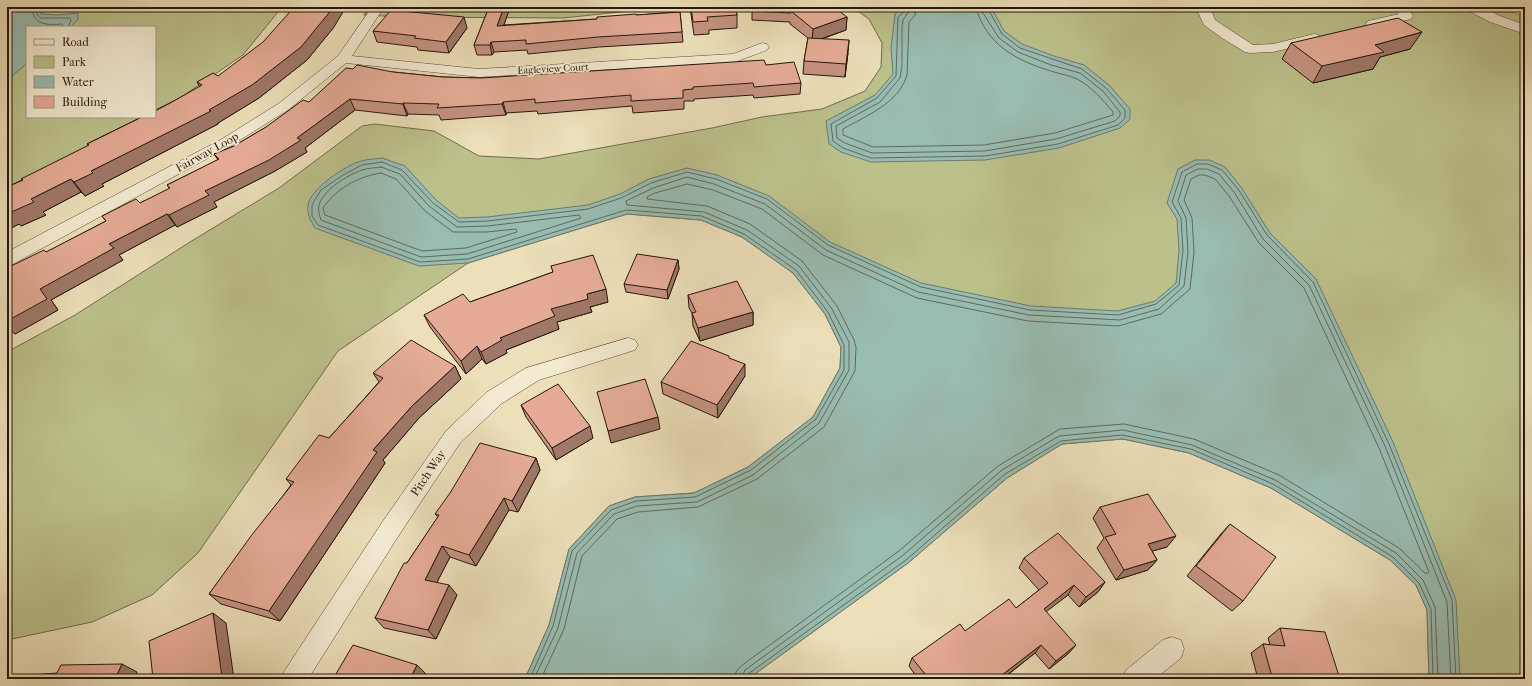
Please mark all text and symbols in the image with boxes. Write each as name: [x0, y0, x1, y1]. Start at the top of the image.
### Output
legend: [26, 26, 156, 118]
text: Road: [62, 35, 89, 49]
text: Park: [62, 55, 87, 69]
street label: Eagleview Court: [517, 61, 589, 77]
text: Water: [61, 75, 95, 89]
text: Building: [62, 95, 107, 109]
street label: Fairway Loop: [173, 129, 241, 175]
street label: Pitch Way: [408, 447, 449, 499]

